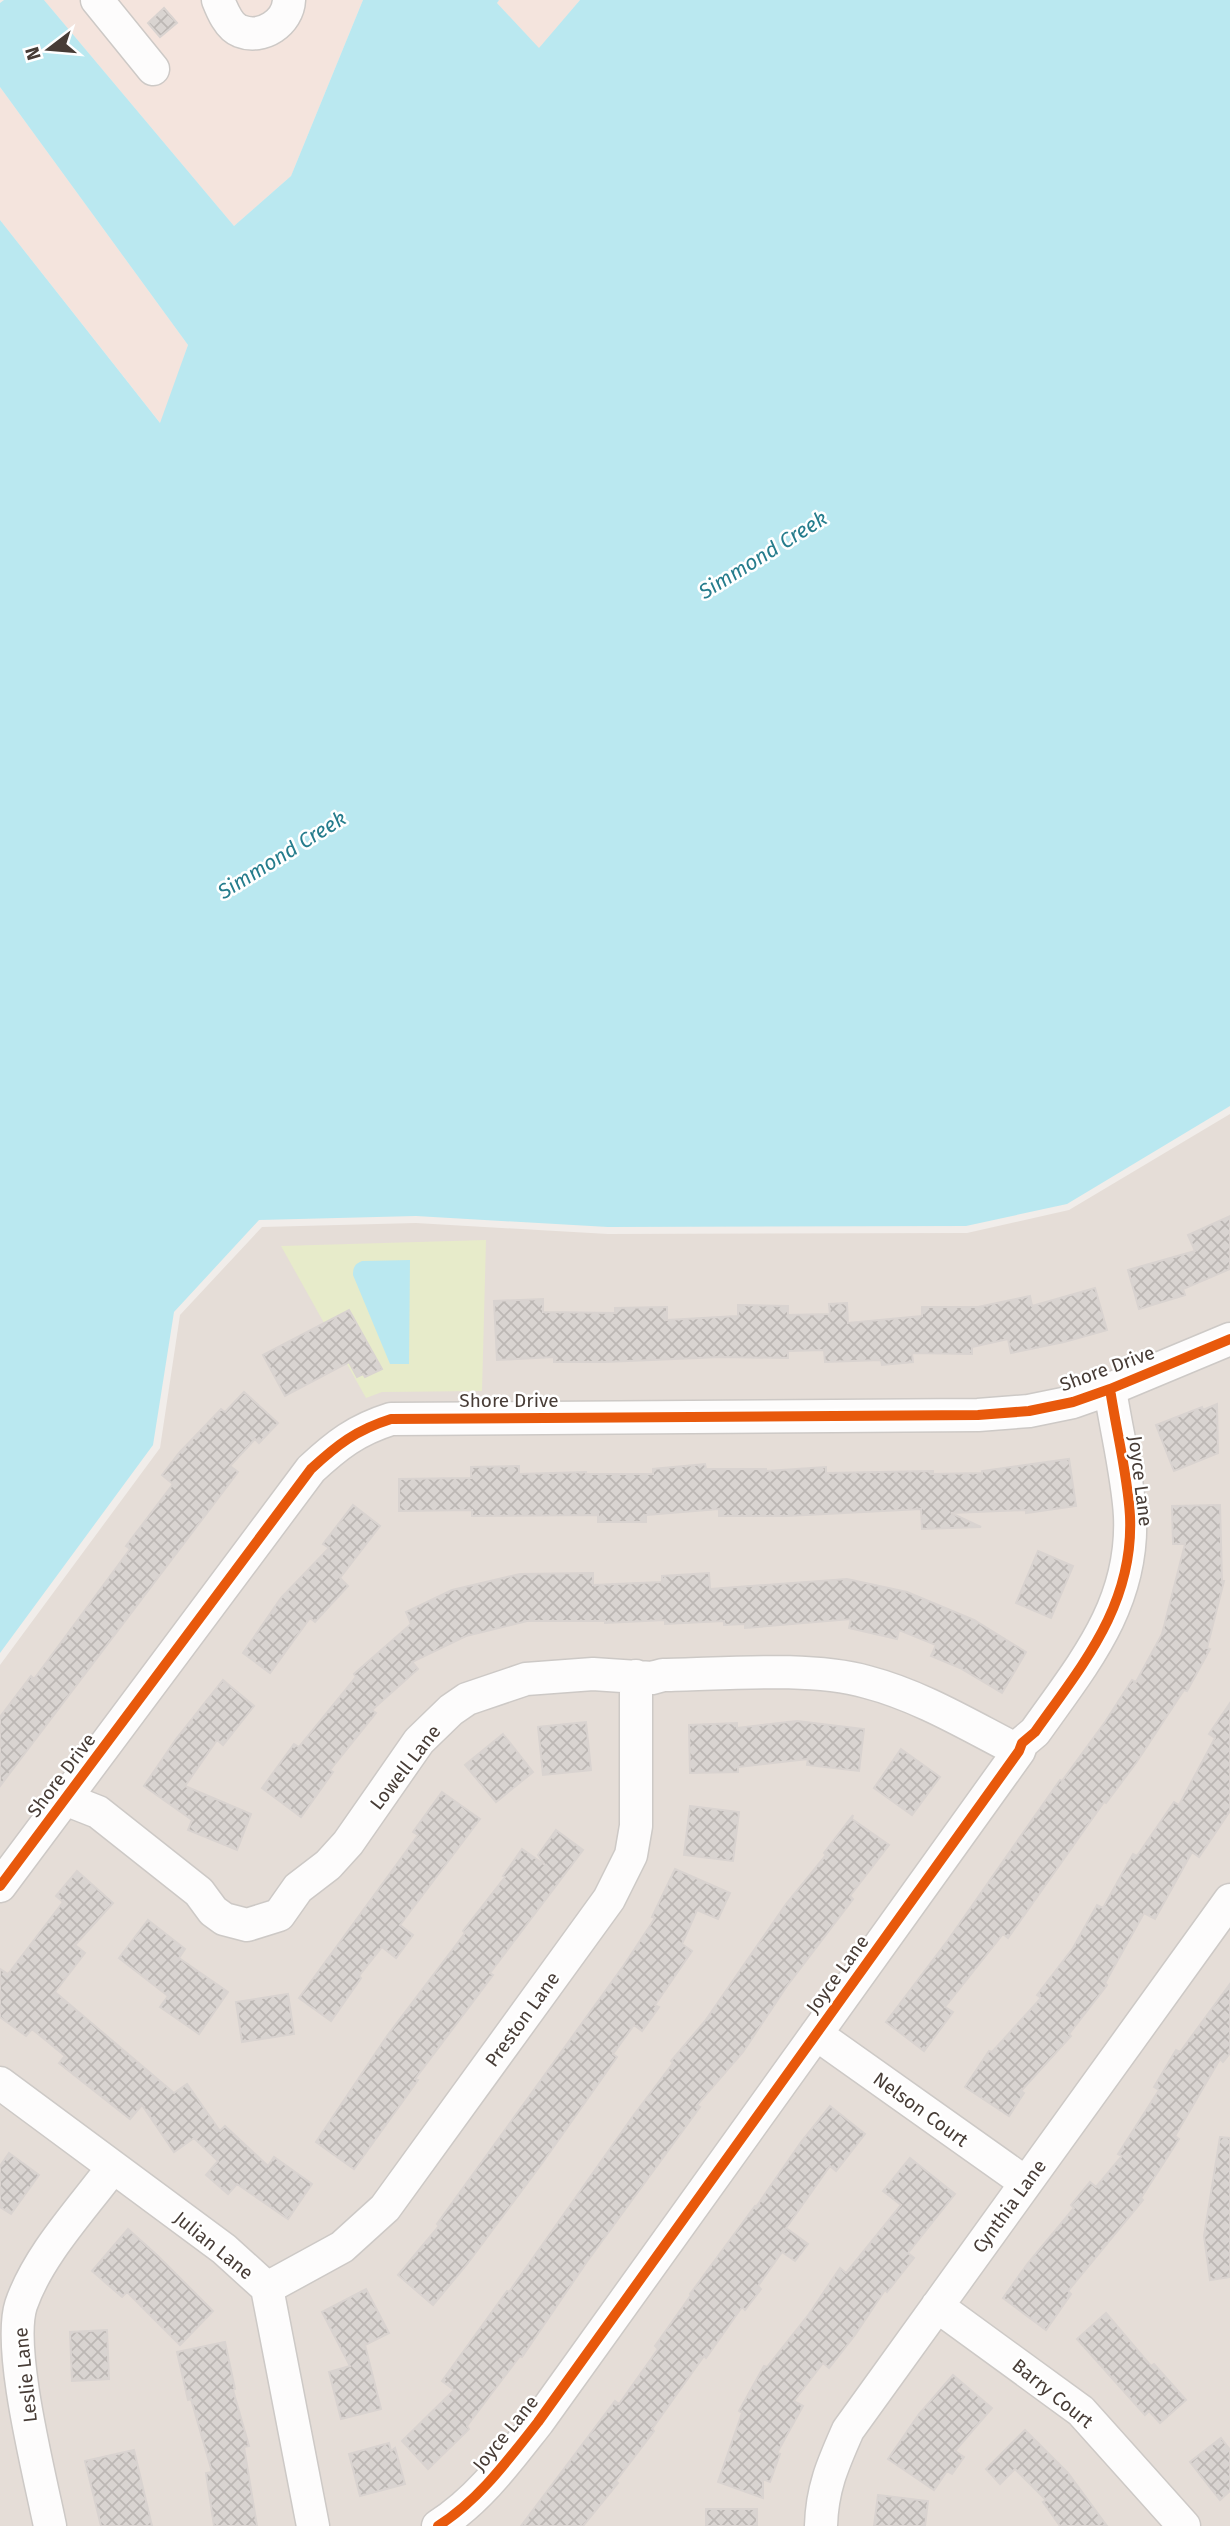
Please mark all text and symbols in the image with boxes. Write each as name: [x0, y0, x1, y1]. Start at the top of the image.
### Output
north arrow: [14, 14, 84, 84]
text: N: [20, 44, 46, 63]
water label: Simmond Creek: [693, 505, 832, 605]
water label: Simmond Creek: [212, 805, 351, 905]
street label: Shore Drive: [1057, 1341, 1158, 1396]
street label: Shore Drive: [459, 1389, 559, 1412]
street label: Joyce Lane: [1124, 1434, 1157, 1528]
street label: Lowell Lane: [365, 1720, 446, 1814]
street label: Shore Drive: [22, 1729, 100, 1822]
street label: Joyce Lane: [801, 1931, 874, 2018]
street label: Preston Lane: [480, 1967, 565, 2071]
street label: Nelson Court: [869, 2067, 973, 2152]
street label: Cynthia Lane: [968, 2155, 1051, 2258]
street label: Julian Lane: [169, 2206, 258, 2284]
street label: Leslie Lane: [9, 2326, 42, 2424]
street label: Barry Court: [1008, 2354, 1098, 2433]
street label: Joyce Lane: [468, 2391, 543, 2476]

